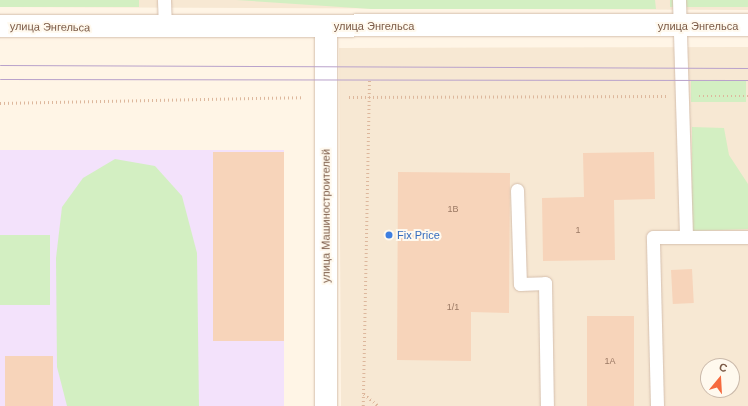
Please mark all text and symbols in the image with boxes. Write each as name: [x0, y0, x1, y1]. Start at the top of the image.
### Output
street label: улица Энгельса: [334, 19, 414, 33]
street label: улица Энгельса: [658, 19, 738, 33]
street label: улица Энгельса: [10, 20, 90, 34]
street label: улица Машиностроителей: [319, 149, 333, 283]
house number: 1В: [447, 204, 459, 214]
house number: 1: [575, 225, 581, 235]
place label: Fix Price: [397, 228, 440, 242]
marker: Fix Price: [384, 230, 394, 240]
house number: 1/1: [447, 302, 459, 312]
house number: 1А: [604, 356, 616, 366]
north arrow: [700, 358, 740, 398]
text: С: [718, 361, 729, 374]

